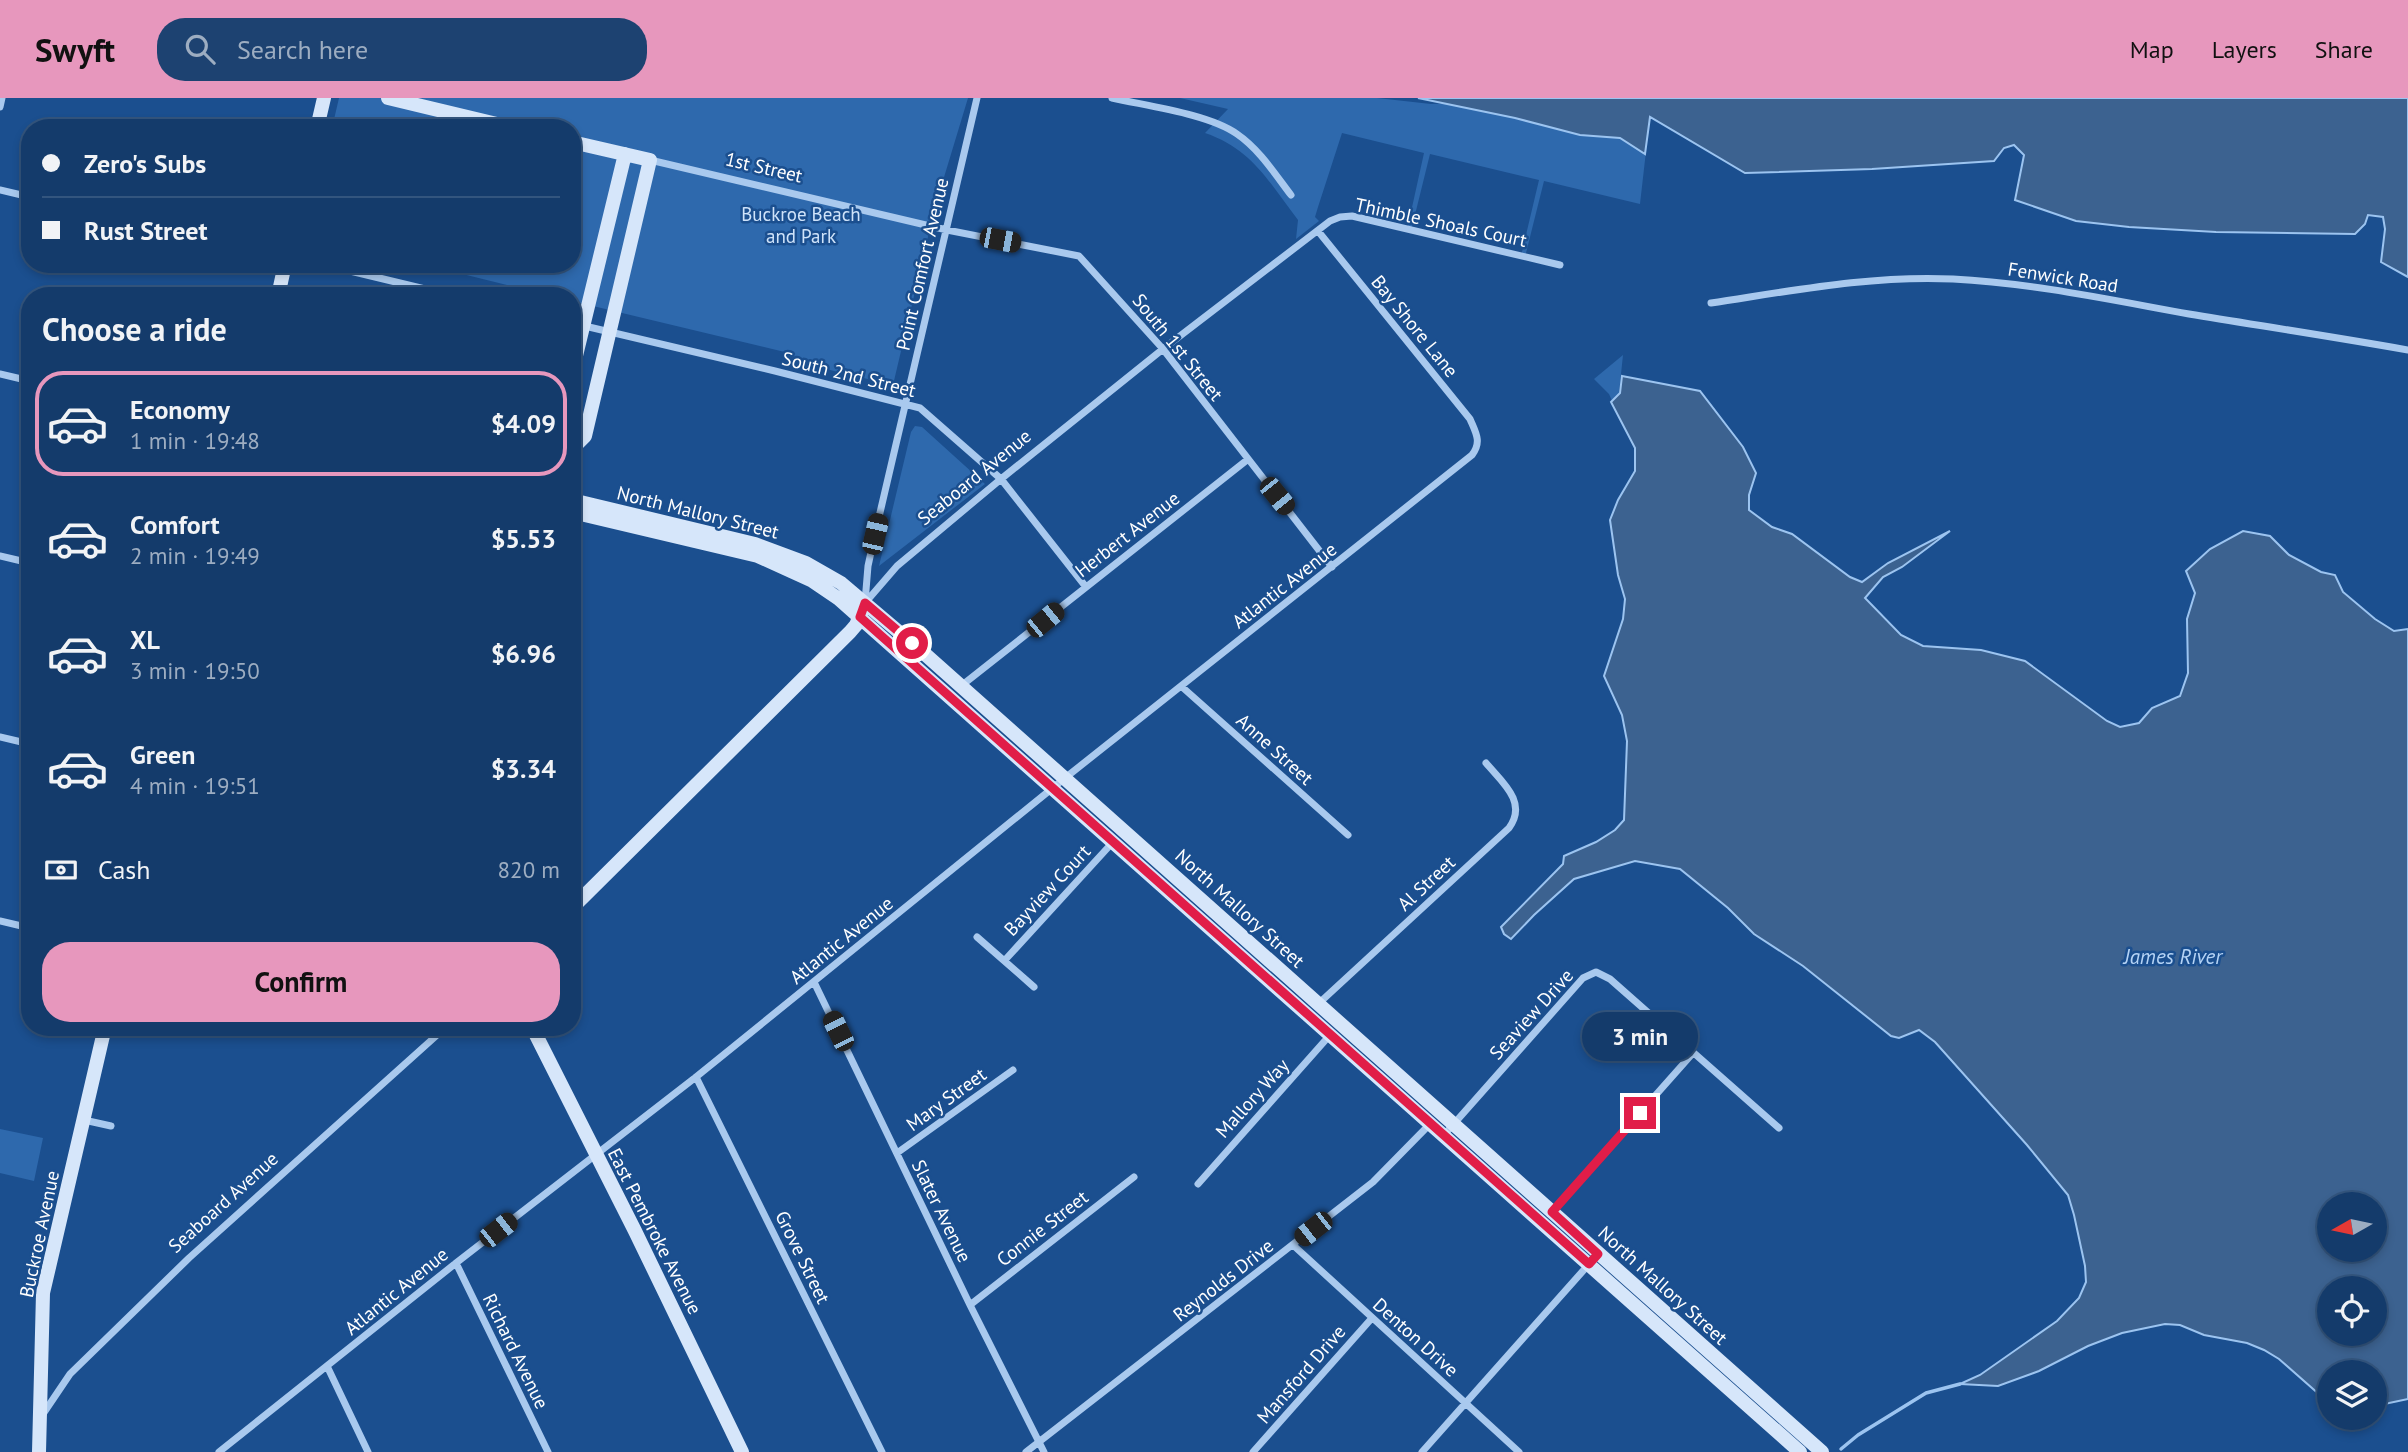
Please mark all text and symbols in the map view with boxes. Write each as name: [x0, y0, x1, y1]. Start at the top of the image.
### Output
search box: [157, 18, 647, 81]
text: Swyft: [35, 28, 115, 71]
icon: search: [181, 30, 219, 68]
text: Search here: [237, 33, 368, 66]
text: Map: [2130, 34, 2174, 65]
text: Layers: [2212, 34, 2277, 65]
text: Share: [2315, 34, 2373, 65]
street label: 1st Street: [723, 146, 805, 188]
text: Zero's Subs: [84, 147, 206, 180]
street label: Point Comfort Avenue: [890, 175, 954, 353]
street label: Thimble Shoals Court: [1353, 192, 1530, 252]
park label: Buckroe Beach and Park: [741, 202, 861, 248]
text: Rust Street: [84, 214, 208, 247]
car: [978, 226, 1023, 254]
street label: Fenwick Road: [2006, 256, 2120, 298]
street label: Bay Shore Lane: [1366, 270, 1464, 382]
street label: South 1st Street: [1128, 289, 1229, 406]
text: Choose a ride: [42, 308, 227, 350]
street label: South 2nd Street: [780, 346, 919, 402]
icon: car: [46, 392, 109, 455]
text: Economy: [130, 393, 230, 426]
text: $4.09: [491, 407, 556, 440]
street label: Seaboard Avenue: [912, 424, 1036, 530]
text: 1 min · 19:48: [130, 426, 260, 455]
car: [1256, 473, 1299, 519]
street label: North Mallory Street: [615, 480, 782, 544]
street label: Herbert Avenue: [1070, 486, 1184, 582]
icon: car: [46, 507, 109, 570]
text: Comfort: [130, 508, 220, 541]
car: [861, 511, 890, 557]
text: $5.53: [491, 522, 556, 555]
street label: Atlantic Avenue: [1227, 537, 1341, 633]
text: 2 min · 19:49: [130, 541, 260, 570]
car: [1023, 599, 1068, 641]
icon: car: [46, 622, 109, 685]
text: XL: [130, 623, 160, 656]
route start: [896, 627, 928, 659]
text: $6.96: [491, 637, 556, 670]
text: 3 min · 19:50: [130, 656, 260, 685]
street label: Anne Street: [1232, 708, 1319, 790]
icon: car: [46, 737, 109, 800]
text: Green: [130, 738, 195, 771]
text: $3.34: [491, 752, 556, 785]
text: 4 min · 19:51: [130, 771, 260, 800]
street label: Bayview Court: [999, 839, 1096, 941]
street label: North Mallory Street: [1170, 844, 1310, 973]
street label: Al Street: [1392, 850, 1460, 916]
icon: cash: [42, 851, 80, 889]
text: Cash: [98, 853, 150, 886]
text: 820 m: [498, 855, 560, 884]
street label: Atlantic Avenue: [784, 891, 898, 989]
button: Confirm: [42, 942, 560, 1022]
water label: James River: [2122, 943, 2224, 970]
street label: Seaview Drive: [1484, 964, 1578, 1064]
car: [820, 1008, 857, 1054]
callout: 3 min: [1582, 1012, 1698, 1060]
text: 3 min: [1612, 1022, 1668, 1051]
street label: Mallory Way: [1210, 1053, 1294, 1143]
street label: Mary Street: [901, 1062, 991, 1136]
route end: [1624, 1097, 1656, 1129]
street label: East Pembroke Avenue: [603, 1144, 707, 1318]
street label: Seaboard Avenue: [163, 1146, 283, 1258]
street label: Slater Avenue: [907, 1156, 977, 1266]
street label: Buckroe Avenue: [14, 1168, 64, 1300]
street label: Connie Street: [991, 1184, 1093, 1271]
north arrow: [2317, 1192, 2387, 1262]
map controls: [2317, 1192, 2387, 1430]
street label: Grove Street: [770, 1207, 836, 1308]
car: [1290, 1208, 1337, 1250]
car: [475, 1209, 522, 1251]
street label: North Mallory Street: [1593, 1221, 1733, 1350]
street label: Reynolds Drive: [1168, 1233, 1278, 1327]
street label: Atlantic Avenue: [339, 1242, 453, 1340]
button: locate: [2317, 1276, 2387, 1346]
street label: Richard Avenue: [478, 1289, 554, 1413]
street label: Denton Drive: [1368, 1292, 1464, 1382]
street label: Mansford Drive: [1252, 1320, 1350, 1428]
button: layers: [2317, 1360, 2387, 1430]

